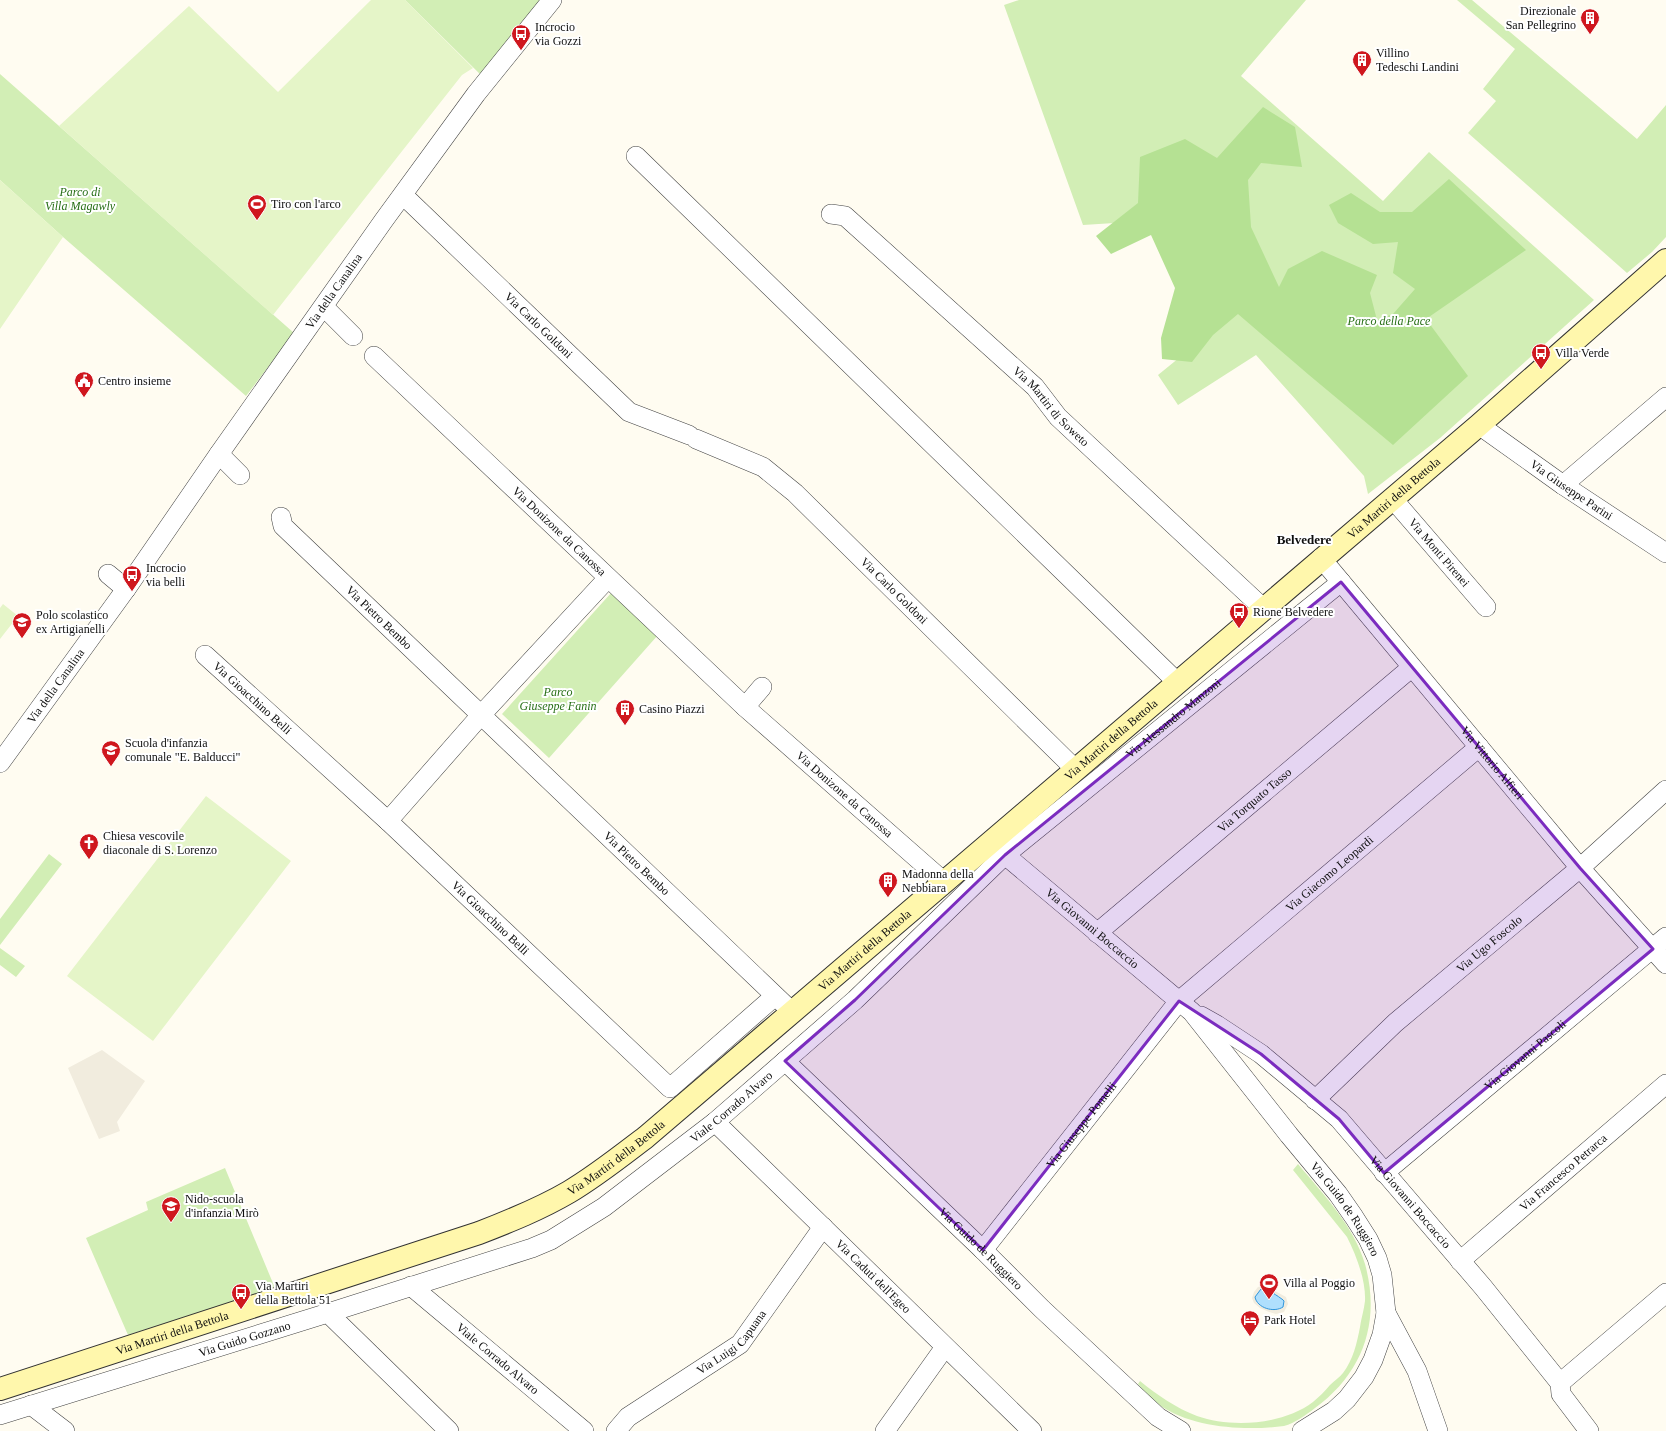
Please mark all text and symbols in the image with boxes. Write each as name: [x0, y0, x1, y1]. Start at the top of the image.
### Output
place label: Direzionale San Pellegrino: [1506, 4, 1576, 32]
building icon: Direzionale San Pellegrino: [1579, 7, 1601, 35]
place label: Incrocio via Gozzi: [535, 20, 582, 48]
bus stop icon: Incrocio via Gozzi: [510, 23, 532, 51]
place label: Villino Tedeschi Landini: [1376, 46, 1459, 74]
building icon: Villino Tedeschi Landini: [1351, 49, 1373, 77]
park label: Parco di Villa Magawly: [45, 185, 116, 213]
sports icon: Tiro con l'arco: [246, 193, 268, 221]
place label: Tiro con l'arco: [271, 197, 341, 211]
street label: Via della Canalina: [303, 250, 365, 331]
street label: Via Carlo Goldoni: [502, 289, 576, 361]
park label: Parco della Pace: [1347, 314, 1431, 328]
bus stop icon: Villa Verde: [1530, 342, 1552, 370]
place label: Villa Verde: [1555, 346, 1609, 360]
street label: Via Martiri di Soweto: [1010, 364, 1092, 449]
public building icon: Centro insieme: [73, 370, 95, 398]
place label: Centro insieme: [98, 374, 171, 388]
street label: Via Martiri della Bettola: [1344, 454, 1443, 542]
street label: Via Giuseppe Parini: [1528, 457, 1616, 523]
street label: Via Donizone da Canossa: [510, 484, 609, 579]
street label: Via Monti Pirenei: [1406, 515, 1473, 590]
district label: Belvedere: [1277, 532, 1332, 547]
street label: Via Carlo Goldoni: [858, 555, 931, 627]
place label: Incrocio via belli: [146, 561, 186, 589]
bus stop icon: Incrocio via belli: [121, 564, 143, 592]
street label: Via Pietro Bembo: [343, 583, 415, 652]
bus stop icon: Rione Belvedere: [1228, 601, 1250, 629]
place label: Rione Belvedere: [1253, 605, 1333, 619]
place label: Polo scolastico ex Artigianelli: [36, 608, 108, 636]
school or university icon: Polo scolastico ex Artigianelli: [11, 611, 33, 639]
street label: Via della Canalina: [24, 646, 88, 726]
street label: Via Gioacchino Belli: [210, 659, 295, 738]
street label: Via Alessandro Manzoni: [1123, 675, 1224, 761]
park label: Parco Giuseppe Fanin: [520, 685, 597, 713]
street label: Via Martiri della Bettola: [1062, 696, 1161, 783]
building icon: Casino Piazzi: [614, 698, 636, 726]
place label: Casino Piazzi: [639, 702, 705, 716]
street label: Via Vittorio Alfieri: [1458, 723, 1527, 803]
place label: Scuola d'infanzia comunale "E. Balducci": [125, 736, 241, 764]
school or university icon: Scuola d'infanzia comunale "E. Balducci": [100, 739, 122, 767]
street label: Via Donizone da Canossa: [793, 748, 896, 841]
street label: Via Torquato Tasso: [1215, 765, 1294, 835]
place label: Chiesa vescovile diaconale di S. Lorenzo: [103, 829, 217, 857]
street label: Via Pietro Bembo: [601, 829, 673, 898]
church icon: Chiesa vescovile diaconale di S. Lorenzo: [78, 832, 100, 860]
street label: Via Giacomo Leopardi: [1283, 832, 1376, 915]
place label: Madonna della Nebbiara: [902, 867, 974, 895]
building icon: Madonna della Nebbiara: [877, 870, 899, 898]
street label: Via Gioacchino Belli: [449, 878, 532, 958]
street label: Via Giovanni Boccaccio: [1043, 885, 1142, 971]
street label: Via Martiri della Bettola: [815, 906, 914, 994]
street label: Via Ugo Foscolo: [1454, 913, 1525, 976]
street label: Via Giovanni Pascoli: [1481, 1016, 1569, 1093]
street label: Viale Corrado Alvaro: [687, 1068, 775, 1146]
street label: Via Giuseppe Pomelli: [1043, 1079, 1120, 1171]
street label: Via Martiri della Bettola: [565, 1117, 668, 1198]
street label: Via Francesco Petrarca: [1517, 1131, 1610, 1214]
street label: Via Giovanni Boccaccio: [1367, 1153, 1454, 1251]
street label: Via Guido de Ruggiero: [1307, 1159, 1382, 1258]
place label: Nido-scuola d'infanzia Mirò: [185, 1192, 259, 1220]
school or university icon: Nido-scuola d'infanzia Mirò: [160, 1195, 182, 1223]
street label: Via Guido de Ruggiero: [936, 1205, 1025, 1292]
street label: Via Caduti dell'Egeo: [833, 1237, 914, 1316]
sports icon: Villa al Poggio: [1258, 1272, 1280, 1300]
place label: Villa al Poggio: [1283, 1276, 1355, 1290]
place label: Via Martiri della Bettola 51: [255, 1279, 331, 1307]
bus stop icon: Via Martiri della Bettola 51: [230, 1282, 252, 1310]
street label: Via Luigi Capuana: [694, 1307, 769, 1377]
street label: Via Martiri della Bettola: [114, 1308, 231, 1358]
hotel icon: Park Hotel: [1239, 1309, 1261, 1337]
place label: Park Hotel: [1264, 1313, 1316, 1327]
street label: Via Guido Gozzano: [197, 1318, 292, 1360]
street label: Viale Corrado Alvaro: [454, 1320, 542, 1397]

